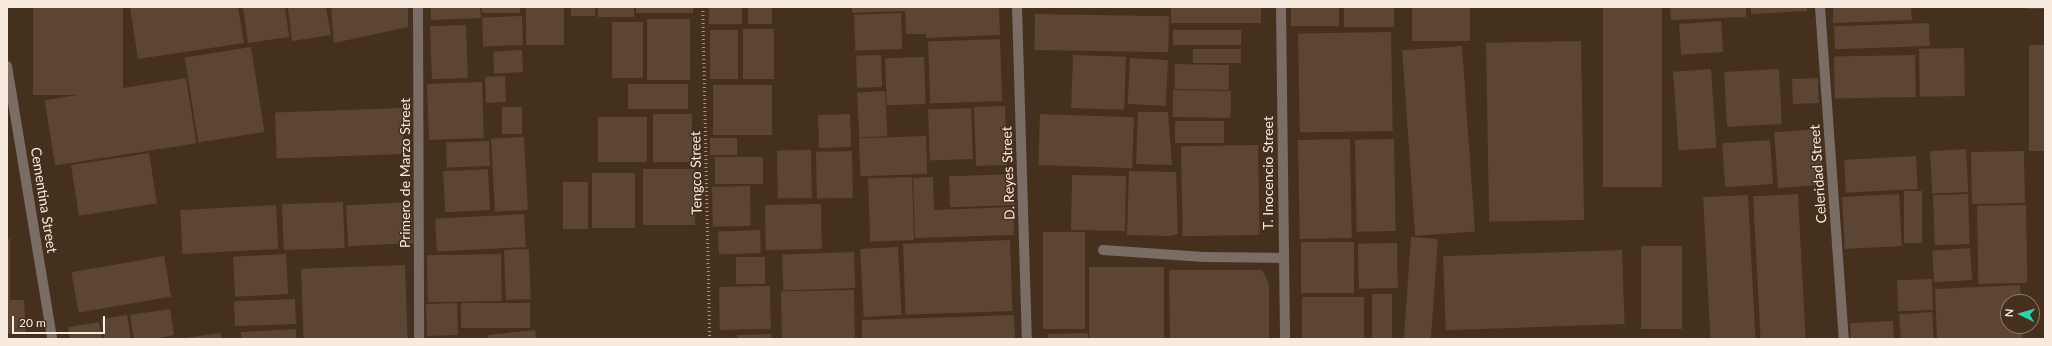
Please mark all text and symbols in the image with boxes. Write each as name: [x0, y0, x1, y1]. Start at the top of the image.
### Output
street label: Primero de Marzo Street: [397, 98, 413, 248]
street label: T. Inocencio Street: [1260, 116, 1276, 230]
street label: Celeridad Street: [1806, 124, 1830, 224]
street label: D. Reyes Street: [998, 126, 1018, 220]
street label: Tengco Street: [687, 131, 705, 215]
street label: Cementina Street: [27, 146, 61, 254]
north arrow: [2000, 294, 2040, 334]
scale bar: [14, 308, 107, 334]
text: N: [2002, 308, 2015, 318]
text: 20 m: [19, 315, 46, 330]

